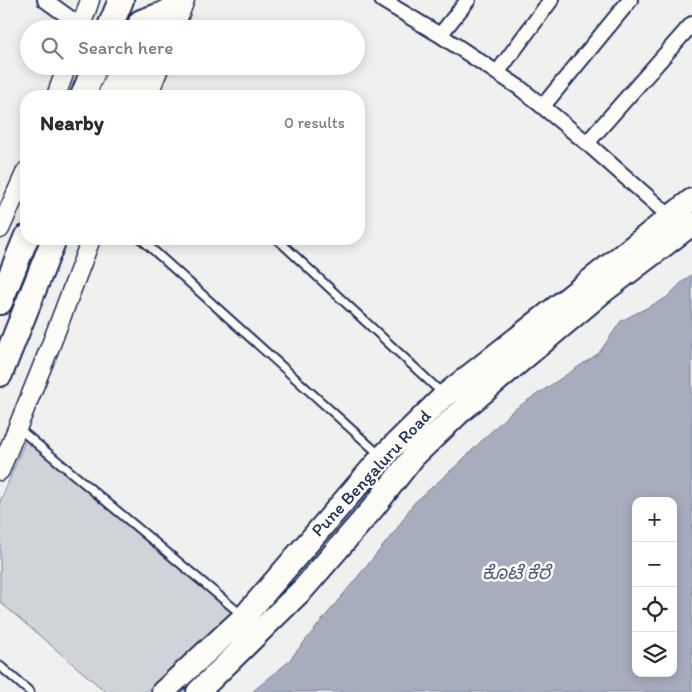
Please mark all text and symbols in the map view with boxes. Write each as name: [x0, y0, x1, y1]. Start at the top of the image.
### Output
search box: [20, 20, 365, 75]
icon: search: [38, 34, 66, 62]
text: Search here: [78, 36, 173, 59]
text: Nearby: [40, 110, 104, 135]
text: 0 results: [284, 113, 345, 132]
street label: Pune Bengaluru Road: [306, 405, 436, 541]
map controls: [632, 497, 677, 677]
button: +: [632, 497, 677, 542]
button: −: [632, 542, 677, 587]
water label: ಕೊಟೆ ಕೆರೆ: [482, 561, 553, 584]
button: locate: [632, 587, 677, 632]
button: layers: [632, 632, 677, 677]

